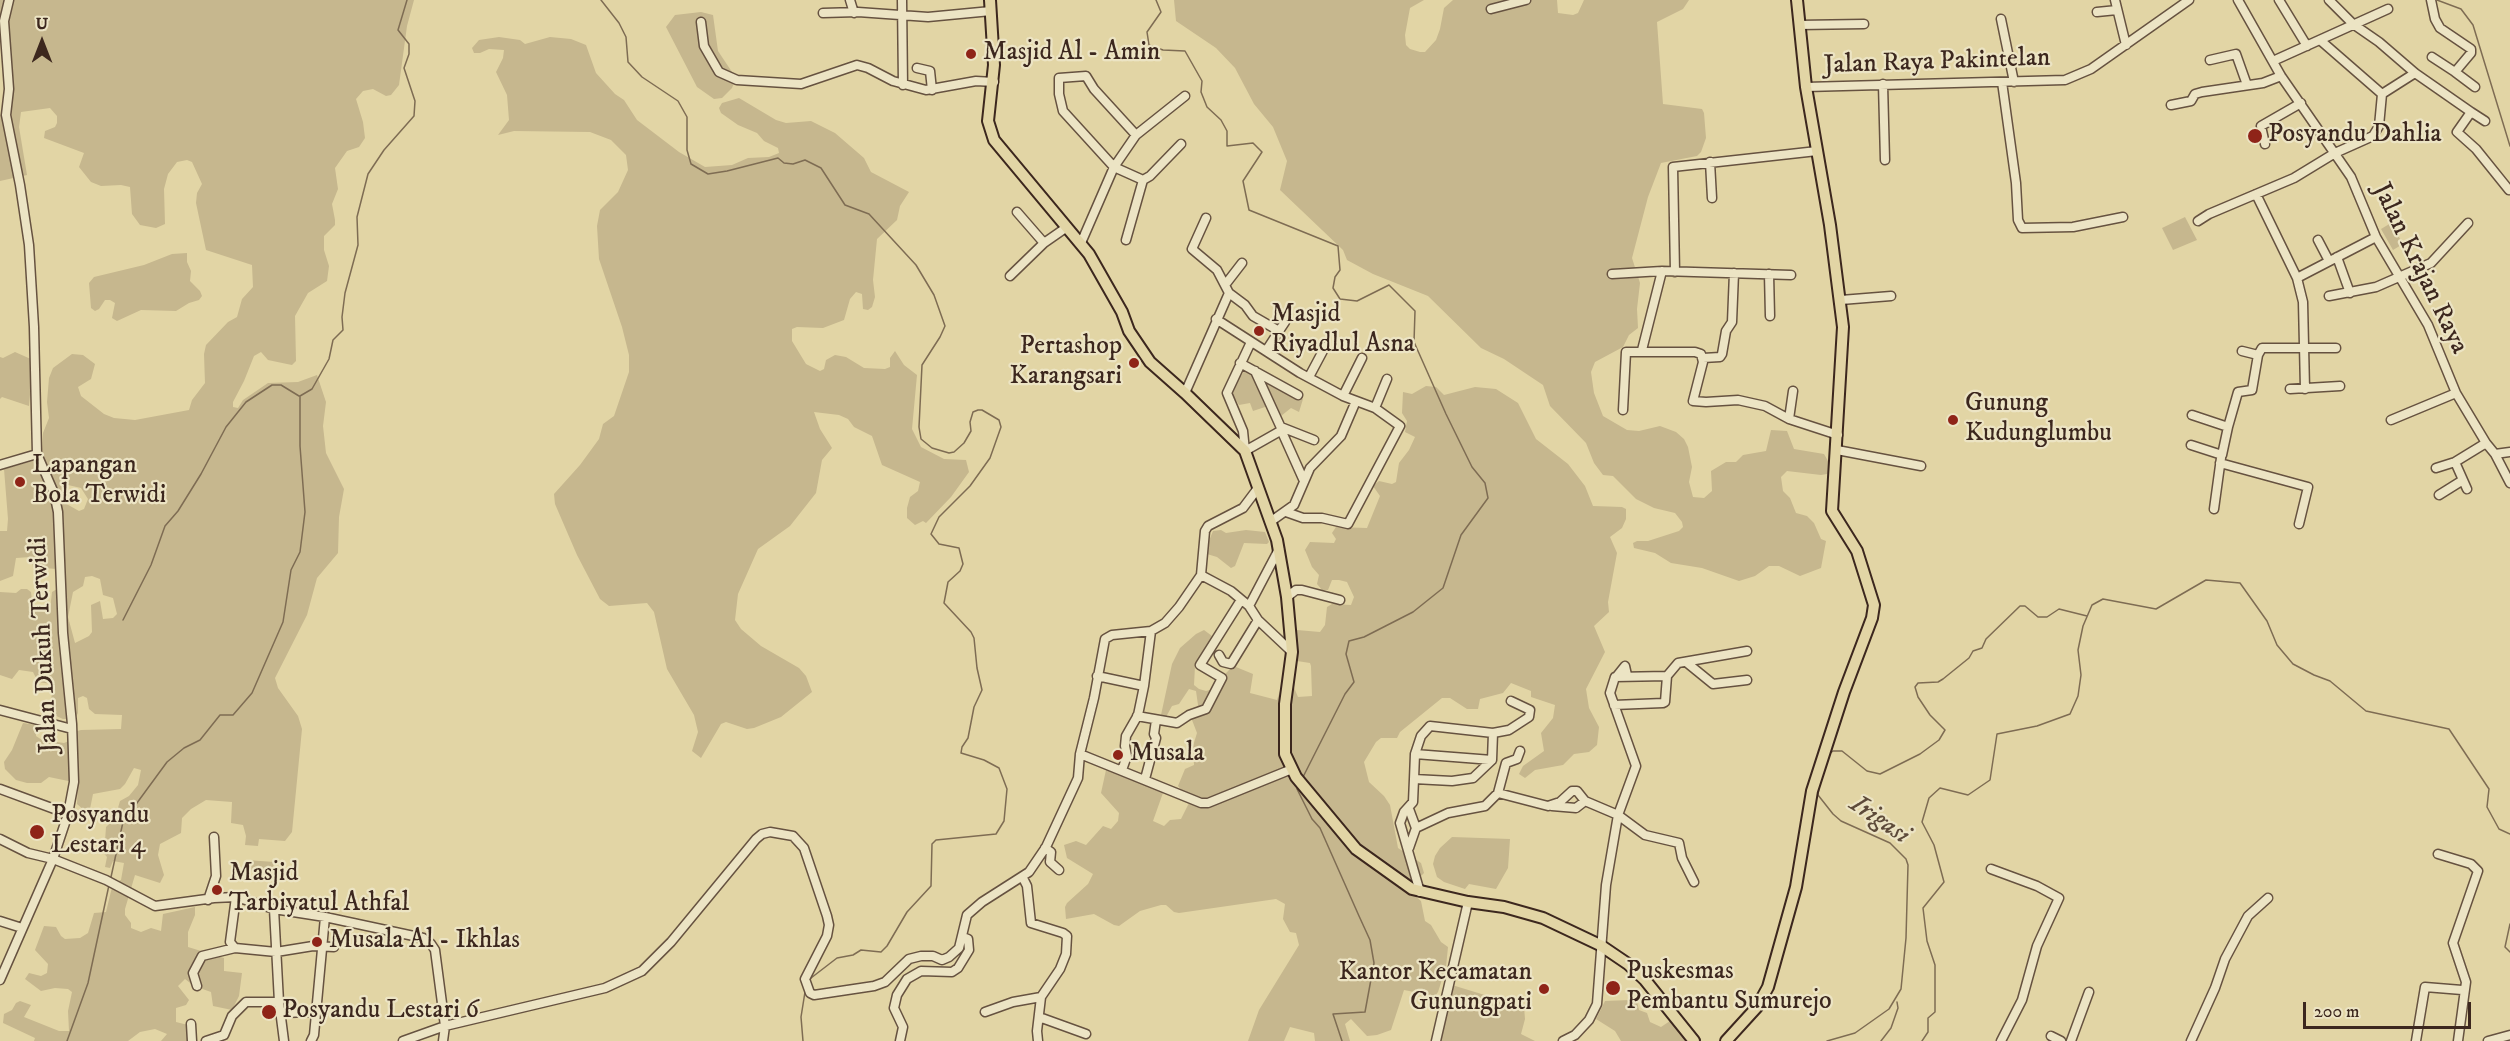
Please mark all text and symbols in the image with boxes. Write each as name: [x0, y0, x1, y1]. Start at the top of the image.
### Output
north arrow: [12, 12, 72, 72]
text: U: [36, 14, 48, 34]
place label: Masjid Al - Amin: [983, 38, 1160, 70]
street label: Jalan Raya Pakintelan: [1823, 43, 2051, 83]
marker: Masjid Al - Amin: [964, 47, 978, 61]
place label: Posyandu Dahlia: [2268, 120, 2442, 152]
marker: Posyandu Dahlia: [2246, 127, 2264, 145]
street label: Jalan Krajan Raya: [2364, 179, 2474, 359]
place label: Masjid Riyadlul Asna: [1271, 300, 1415, 362]
marker: Masjid Riyadlul Asna: [1252, 324, 1266, 338]
place label: Pertashop Karangsari: [1010, 332, 1122, 394]
marker: Pertashop Karangsari: [1127, 356, 1141, 370]
place label: Gunung Kudunglumbu: [1965, 389, 2112, 450]
marker: Gunung Kudunglumbu: [1946, 413, 1960, 427]
place label: Lapangan Bola Terwidi: [32, 451, 166, 512]
marker: Lapangan Bola Terwidi: [13, 475, 27, 489]
street label: Jalan Dukuh Terwidi: [24, 536, 66, 754]
place label: Musala: [1130, 739, 1205, 771]
marker: Musala: [1111, 748, 1125, 762]
water label: Irigasi: [1843, 789, 1915, 853]
place label: Posyandu Lestari 4: [51, 801, 149, 862]
marker: Posyandu Lestari 4: [28, 823, 46, 841]
place label: Masjid Tarbiyatul Athfal: [229, 859, 409, 921]
marker: Masjid Tarbiyatul Athfal: [210, 883, 224, 897]
place label: Musala Al - Ikhlas: [329, 926, 520, 958]
marker: Musala Al - Ikhlas: [310, 935, 324, 949]
place label: Puskesmas Pembantu Sumurejo: [1626, 957, 1832, 1018]
place label: Kantor Kecamatan Gunungpati: [1339, 958, 1532, 1020]
marker: Puskesmas Pembantu Sumurejo: [1604, 979, 1622, 997]
marker: Kantor Kecamatan Gunungpati: [1537, 982, 1551, 996]
scale bar: [2306, 990, 2474, 1028]
place label: Posyandu Lestari 6: [282, 996, 479, 1028]
text: 200 m: [2314, 1001, 2360, 1023]
marker: Posyandu Lestari 6: [260, 1003, 278, 1021]

